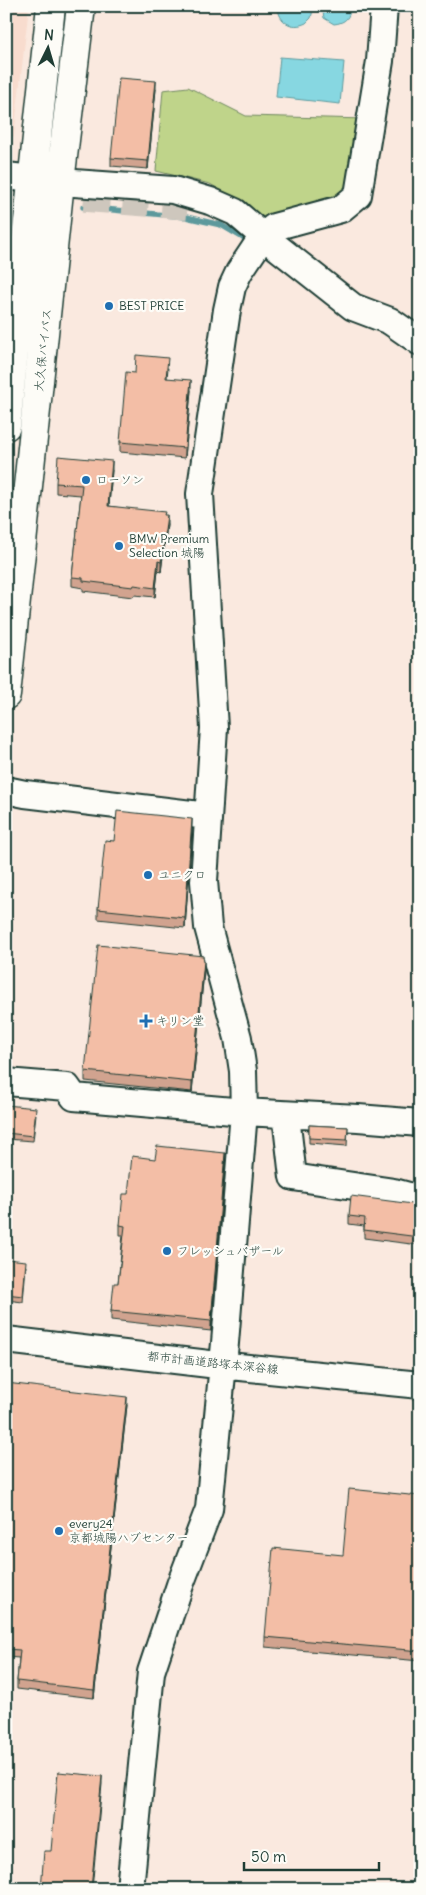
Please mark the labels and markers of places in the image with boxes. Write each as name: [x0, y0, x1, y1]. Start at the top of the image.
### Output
place label: BEST PRICE: [119, 298, 184, 313]
marker: BEST PRICE: [103, 300, 115, 312]
place label: ローソン: [96, 472, 144, 487]
marker: ローソン: [80, 474, 92, 486]
place label: BMW Premium Selection 城陽: [129, 531, 210, 560]
marker: BMW Premium Selection 城陽: [113, 540, 125, 552]
place label: ユニクロ: [158, 867, 206, 882]
marker: ユニクロ: [142, 869, 154, 881]
place label: キリン堂: [156, 1013, 204, 1028]
marker: キリン堂: [140, 1015, 152, 1027]
place label: フレッシュバザール: [177, 1243, 284, 1258]
marker: フレッシュバザール: [161, 1245, 173, 1257]
place label: every24 京都城陽ハブセンター: [69, 1516, 189, 1545]
marker: every24 京都城陽ハブセンター: [53, 1525, 65, 1537]

